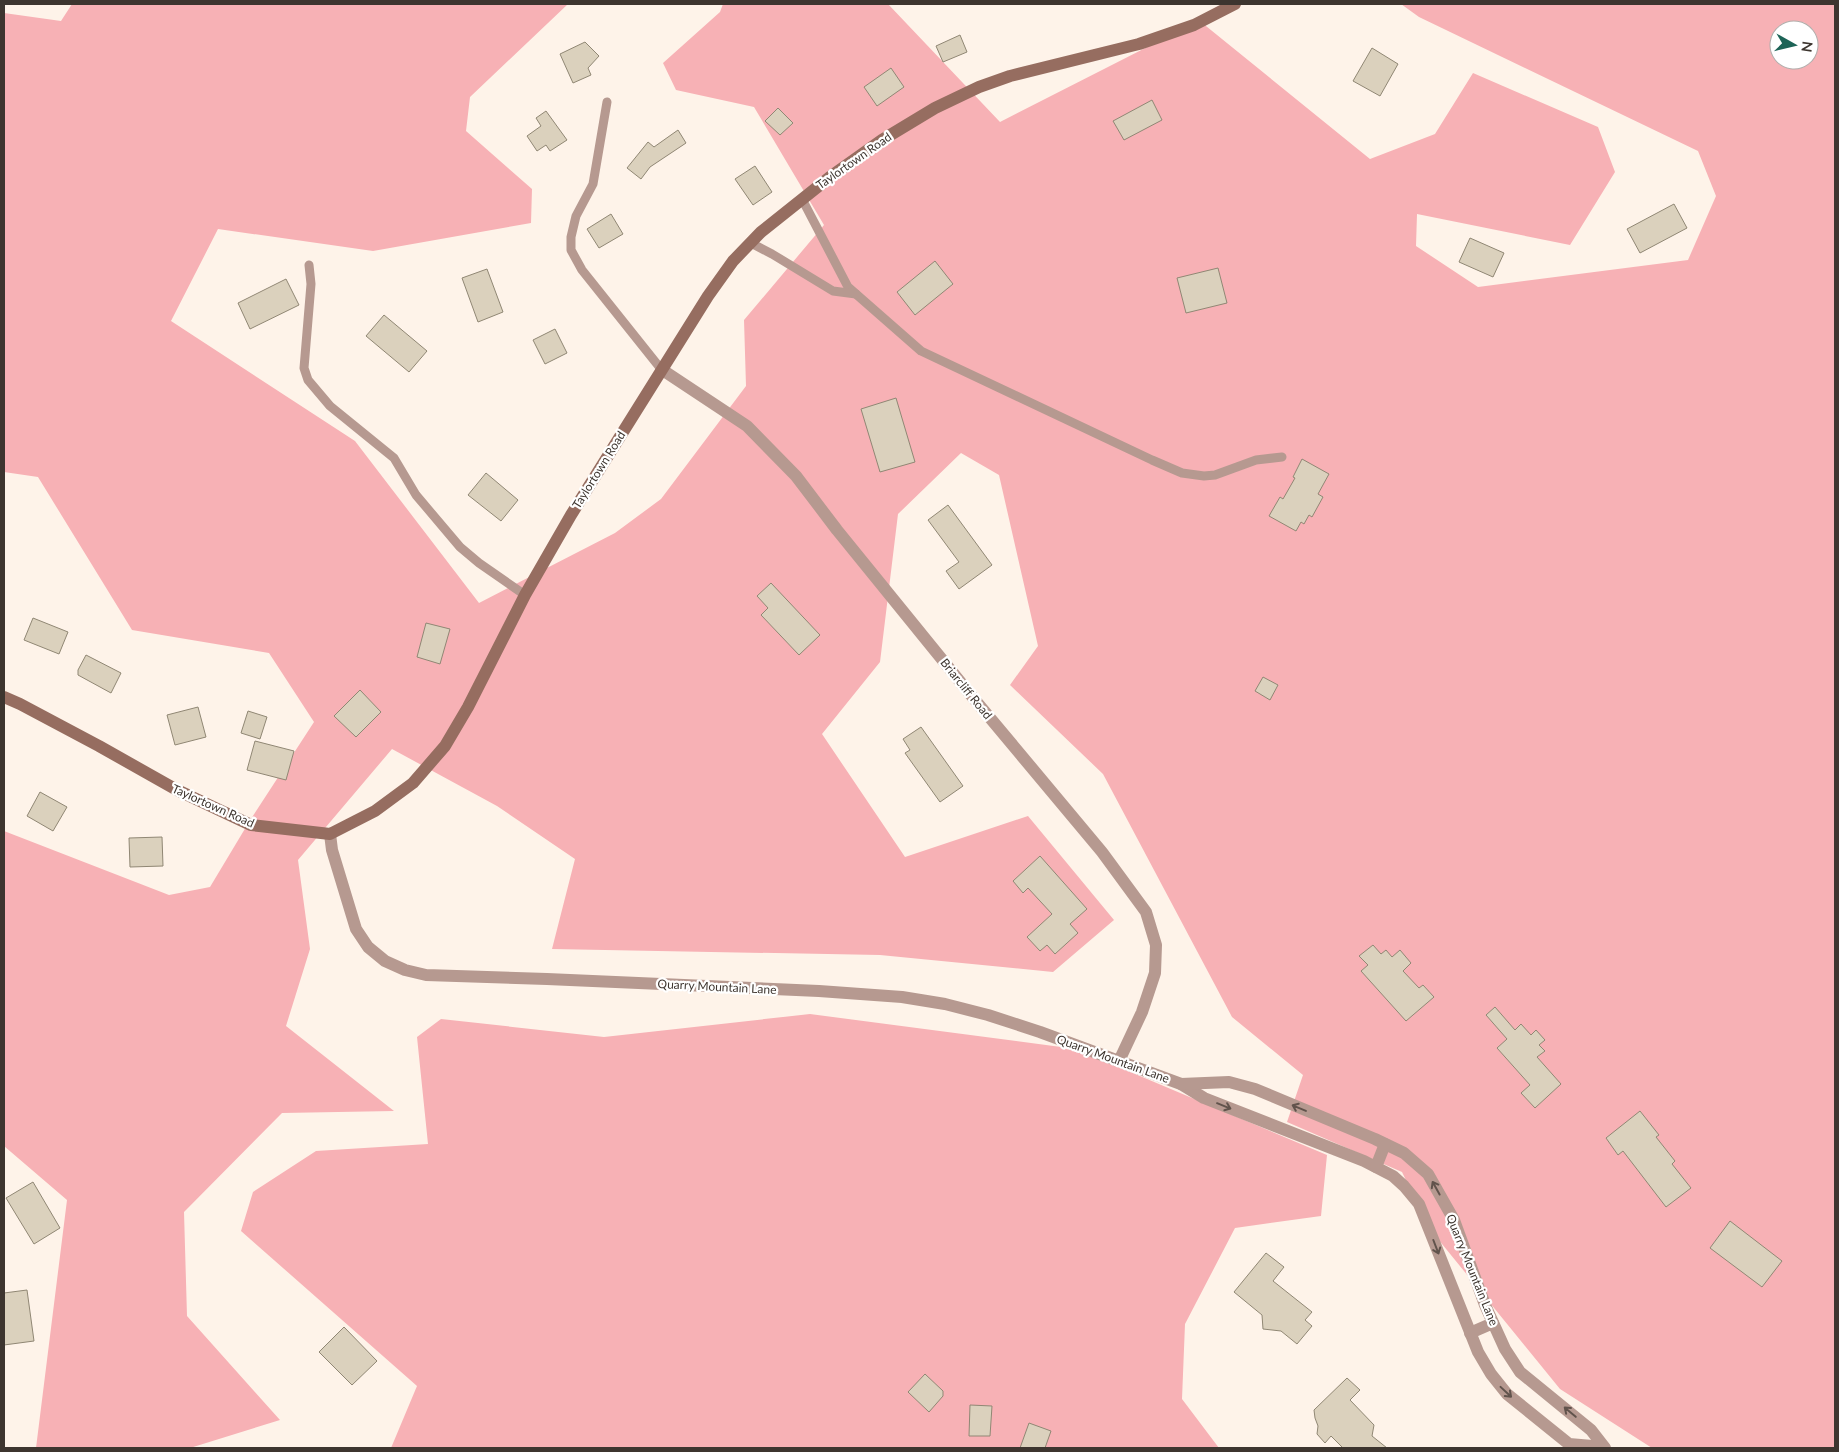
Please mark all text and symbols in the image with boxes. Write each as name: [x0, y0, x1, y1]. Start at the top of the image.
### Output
north arrow: [1769, 20, 1819, 70]
text: N: [1798, 40, 1817, 53]
street label: Taylortown Road: [813, 129, 894, 192]
street label: Taylortown Road: [569, 428, 628, 511]
street label: Briarcliff Road: [937, 655, 995, 722]
street label: Taylortown Road: [170, 781, 257, 830]
street label: Quarry Mountain Lane: [657, 976, 777, 997]
street label: Quarry Mountain Lane: [1055, 1031, 1172, 1086]
one-way arrow: [1216, 1101, 1231, 1111]
one-way arrow: [1292, 1102, 1307, 1112]
one-way arrow: [1431, 1181, 1440, 1196]
street label: Quarry Mountain Lane: [1443, 1212, 1502, 1328]
one-way arrow: [1432, 1239, 1441, 1254]
one-way arrow: [1500, 1386, 1513, 1398]
one-way arrow: [1564, 1407, 1577, 1418]

